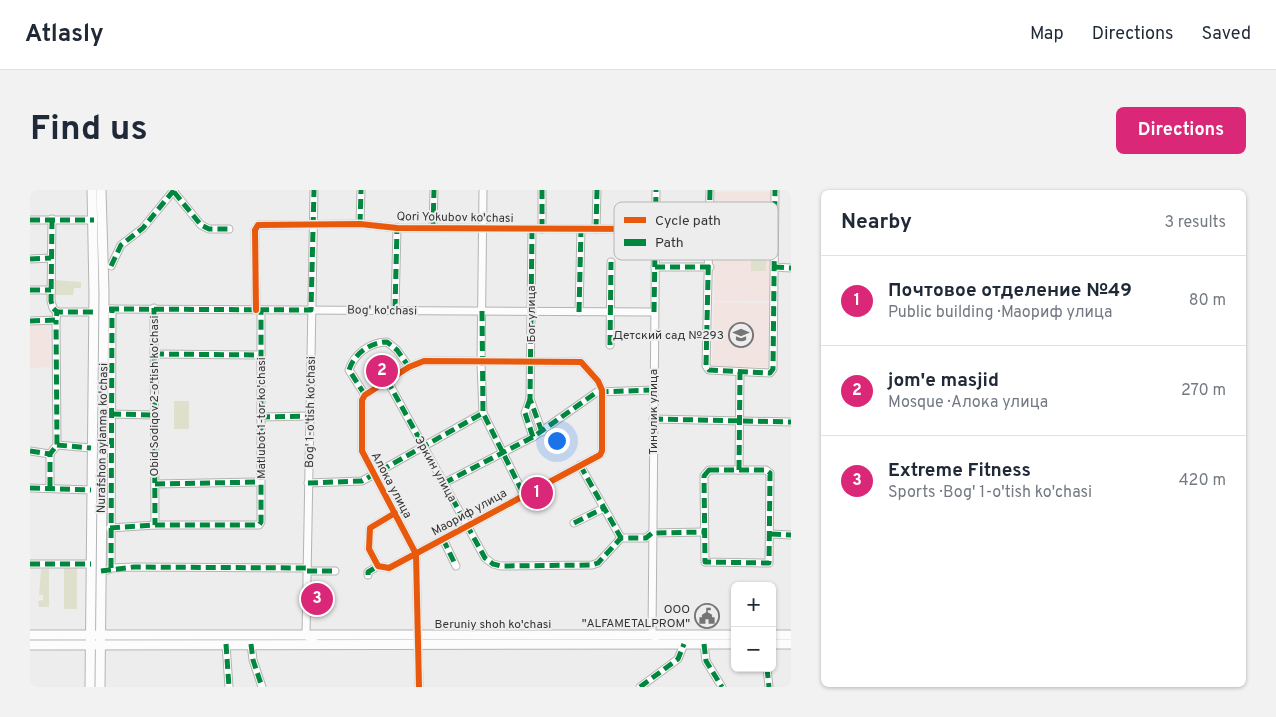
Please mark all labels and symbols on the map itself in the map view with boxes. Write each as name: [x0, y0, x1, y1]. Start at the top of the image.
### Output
legend: [614, 202, 778, 260]
street label: Qori Yokubov ko'chasi: [396, 209, 514, 227]
text: Cycle path: [655, 213, 721, 230]
text: Path: [655, 235, 684, 252]
street label: Бог улица: [524, 285, 540, 343]
street label: Bog' ko'chasi: [347, 302, 417, 320]
street label: Obid Sodiqov 2-o'tish ko'chasi: [147, 315, 163, 477]
school or university icon: Детский сад №293: [728, 322, 754, 348]
place label: Детский сад №293: [613, 328, 724, 344]
pin: 2: [366, 352, 398, 390]
street label: Bog' 1-o'tish ko'chasi: [302, 356, 320, 468]
street label: Matlubot 1-tor ko'chasi: [254, 357, 270, 479]
street label: Nurafshon aylanma ko'chasi: [94, 363, 112, 513]
street label: Тинчлик улица: [646, 369, 662, 455]
your location: [544, 428, 570, 454]
street label: Эркин улица: [410, 434, 460, 505]
street label: Алока улица: [367, 450, 415, 521]
pin: 1: [521, 474, 553, 512]
street label: Маориф улица: [429, 486, 510, 540]
pin: 3: [301, 580, 333, 618]
place label: OOO "ALFAMETALPROM": [582, 602, 690, 632]
public building icon: OOO "ALFAMETALPROM": [694, 603, 720, 629]
street label: Beruniy shoh ko'chasi: [435, 617, 551, 633]

